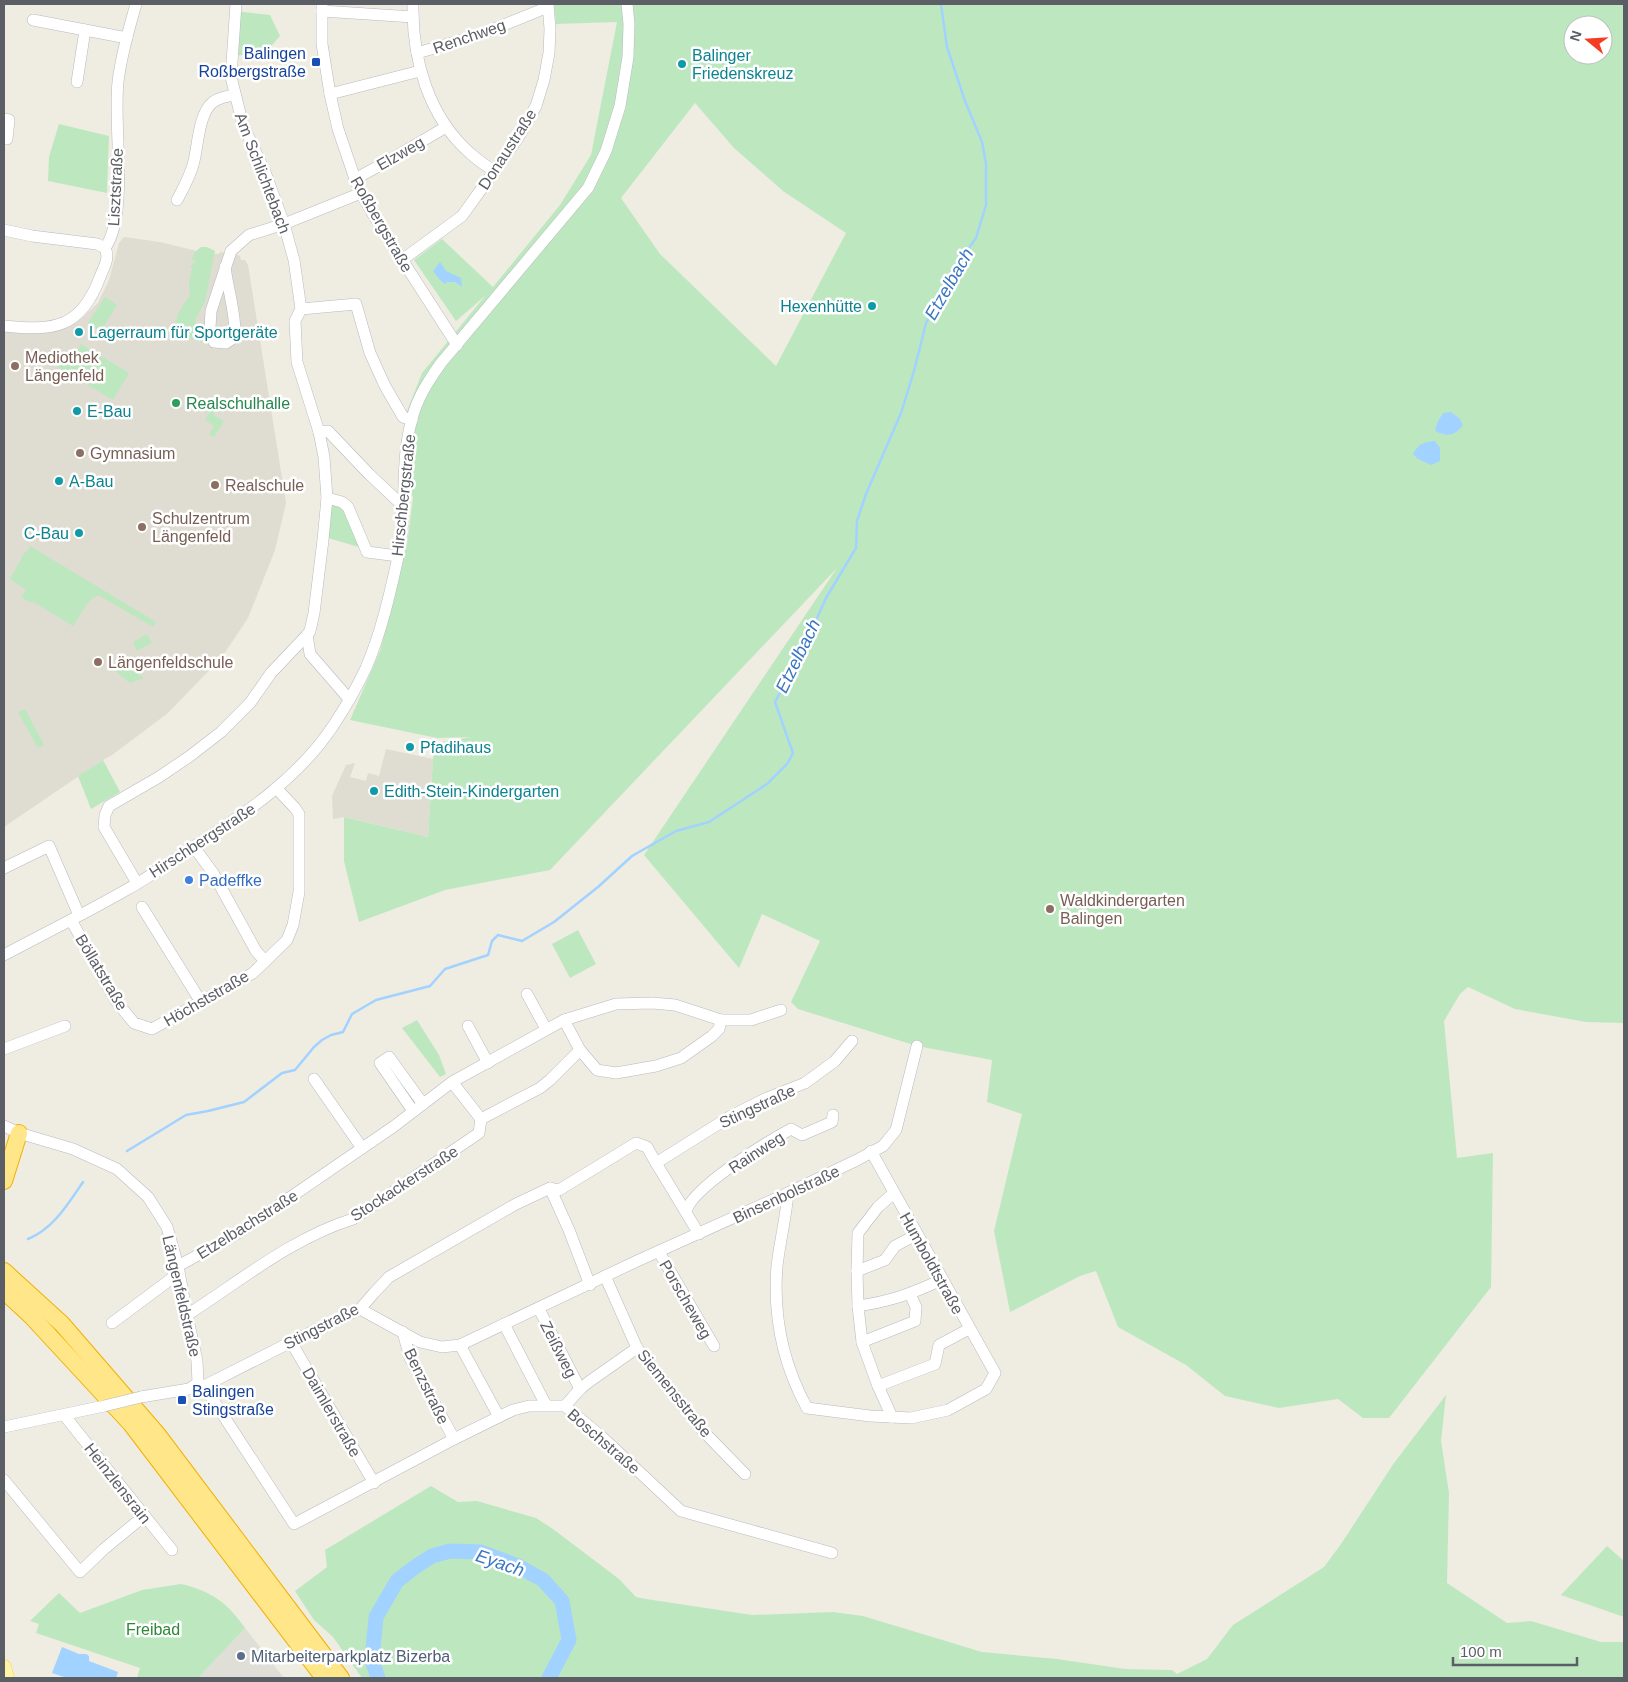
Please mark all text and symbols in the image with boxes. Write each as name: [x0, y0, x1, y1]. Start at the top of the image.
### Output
north arrow: [1563, 15, 1613, 65]
street label: Renchweg: [431, 16, 508, 57]
text: N: [1566, 29, 1585, 43]
place label: Balingen Roßbergstraße: [198, 45, 306, 80]
place label: Balinger Friedenskreuz: [692, 47, 793, 82]
marker: Balingen Roßbergstraße: [310, 56, 322, 68]
marker: Balinger Friedenskreuz: [676, 58, 688, 70]
street label: Donaustraße: [475, 106, 540, 193]
street label: Am Schlichtebach: [232, 110, 293, 236]
street label: Elzweg: [374, 133, 427, 174]
street label: Lisztstraße: [105, 147, 126, 227]
street label: Roßbergstraße: [347, 173, 416, 275]
water label: Etzelbach: [921, 245, 977, 323]
place label: Hexenhütte: [780, 298, 862, 315]
marker: Hexenhütte: [866, 300, 878, 312]
place label: Lagerraum für Sportgeräte: [89, 324, 278, 341]
marker: Lagerraum für Sportgeräte: [73, 326, 85, 338]
place label: Mediothek Längenfeld: [25, 349, 104, 384]
marker: Mediothek Längenfeld: [9, 360, 21, 372]
place label: Realschulhalle: [186, 395, 290, 412]
marker: Realschulhalle: [170, 397, 182, 409]
place label: E-Bau: [87, 403, 131, 420]
marker: E-Bau: [71, 405, 83, 417]
street label: Hirschbergstraße: [389, 433, 418, 557]
place label: Gymnasium: [90, 445, 175, 462]
marker: Gymnasium: [74, 447, 86, 459]
place label: A-Bau: [69, 473, 113, 490]
marker: A-Bau: [53, 475, 65, 487]
place label: Realschule: [225, 477, 304, 494]
marker: Realschule: [209, 479, 221, 491]
place label: Schulzentrum Längenfeld: [152, 510, 250, 545]
marker: Schulzentrum Längenfeld: [136, 521, 148, 533]
place label: C-Bau: [24, 525, 69, 542]
marker: C-Bau: [73, 527, 85, 539]
water label: Etzelbach: [772, 616, 824, 696]
place label: Längenfeldschule: [108, 654, 234, 671]
marker: Längenfeldschule: [92, 656, 104, 668]
place label: Pfadihaus: [420, 739, 491, 756]
marker: Pfadihaus: [404, 741, 416, 753]
place label: Edith-Stein-Kindergarten: [384, 783, 559, 800]
marker: Edith-Stein-Kindergarten: [368, 785, 380, 797]
street label: Hirschbergstraße: [146, 800, 258, 881]
place label: Padeffke: [199, 872, 262, 889]
marker: Padeffke: [183, 874, 195, 886]
place label: Waldkindergarten Balingen: [1060, 892, 1185, 927]
marker: Waldkindergarten Balingen: [1044, 903, 1056, 915]
street label: Böllatstraße: [72, 931, 131, 1013]
street label: Höchststraße: [161, 967, 252, 1030]
street label: Stingstraße: [717, 1081, 798, 1131]
street label: Rainweg: [726, 1128, 787, 1177]
street label: Stockackerstraße: [347, 1142, 461, 1224]
street label: Binsenbolstraße: [730, 1162, 842, 1227]
street label: Etzelbachstraße: [194, 1187, 301, 1262]
street label: Humboldtstraße: [897, 1209, 967, 1317]
street label: Längenfeldstraße: [159, 1234, 204, 1359]
street label: Porscheweg: [656, 1257, 715, 1342]
street label: Stingstraße: [281, 1300, 362, 1353]
street label: Zeißweg: [537, 1318, 580, 1380]
street label: Benzstraße: [401, 1346, 452, 1427]
street label: Siemensstraße: [634, 1346, 715, 1441]
street label: Daimlerstraße: [299, 1364, 364, 1460]
place label: Balingen Stingstraße: [192, 1383, 274, 1418]
marker: Balingen Stingstraße: [176, 1394, 188, 1406]
street label: Boschstraße: [564, 1406, 643, 1477]
street label: Heinzlensrain: [81, 1440, 154, 1527]
water label: Eyach: [473, 1545, 527, 1581]
park label: Freibad: [126, 1621, 180, 1638]
scale bar: [1453, 1634, 1577, 1666]
text: 100 m: [1460, 1643, 1502, 1660]
place label: Mitarbeiterparkplatz Bizerba: [251, 1648, 450, 1665]
marker: Mitarbeiterparkplatz Bizerba: [235, 1650, 247, 1662]

